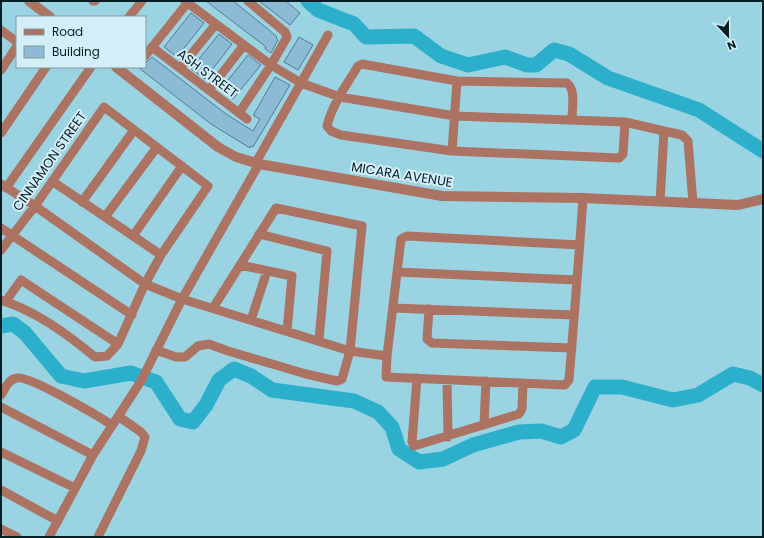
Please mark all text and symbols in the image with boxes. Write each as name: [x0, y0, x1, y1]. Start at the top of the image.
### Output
legend: [16, 16, 146, 68]
north arrow: [708, 16, 748, 56]
text: Road: [52, 23, 83, 40]
text: N: [725, 36, 739, 54]
text: Building: [52, 43, 100, 60]
street label: ASH STREET: [173, 44, 242, 103]
street label: CINNAMON STREET: [8, 108, 91, 215]
street label: MICARA AVENUE: [350, 157, 454, 192]

